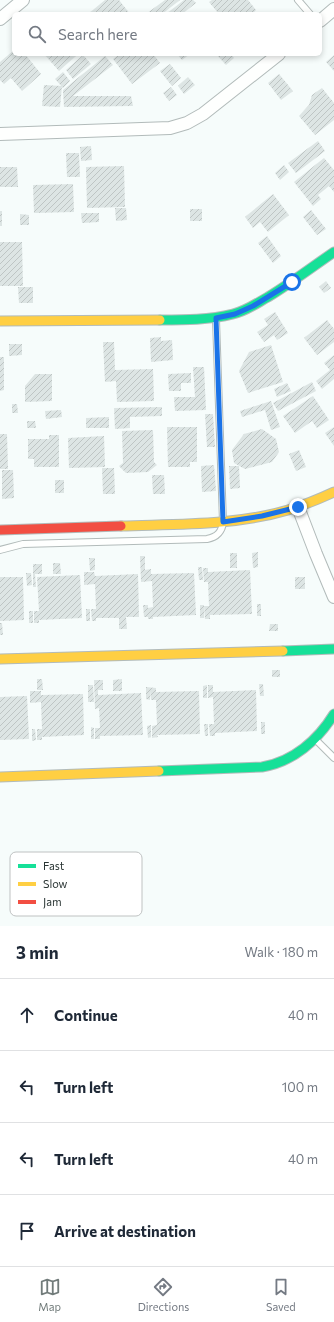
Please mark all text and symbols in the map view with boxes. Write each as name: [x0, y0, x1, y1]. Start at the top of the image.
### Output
search box: [12, 12, 322, 56]
icon: search: [26, 23, 48, 45]
text: Search here: [58, 25, 137, 43]
route start: [283, 273, 301, 291]
route end: [289, 498, 307, 516]
legend: [10, 852, 142, 916]
text: Fast: [43, 859, 65, 872]
text: Slow: [43, 877, 68, 890]
text: Jam: [43, 895, 62, 909]
text: 3 min: [16, 942, 59, 963]
text: Walk · 180 m: [244, 944, 318, 960]
icon: ahead: [16, 1004, 38, 1026]
text: Continue: [54, 1006, 118, 1024]
text: 40 m: [288, 1007, 318, 1023]
icon: left: [16, 1076, 38, 1098]
text: Turn left: [54, 1078, 113, 1096]
text: 100 m: [282, 1079, 318, 1095]
icon: left: [16, 1148, 38, 1170]
text: Turn left: [54, 1150, 113, 1168]
text: 40 m: [288, 1151, 318, 1167]
icon: arrive: [16, 1220, 38, 1242]
text: Arrive at destination: [54, 1222, 196, 1240]
tab: Map: [38, 1276, 61, 1313]
tab: Directions: [138, 1276, 189, 1313]
tab: Saved: [266, 1276, 296, 1313]

